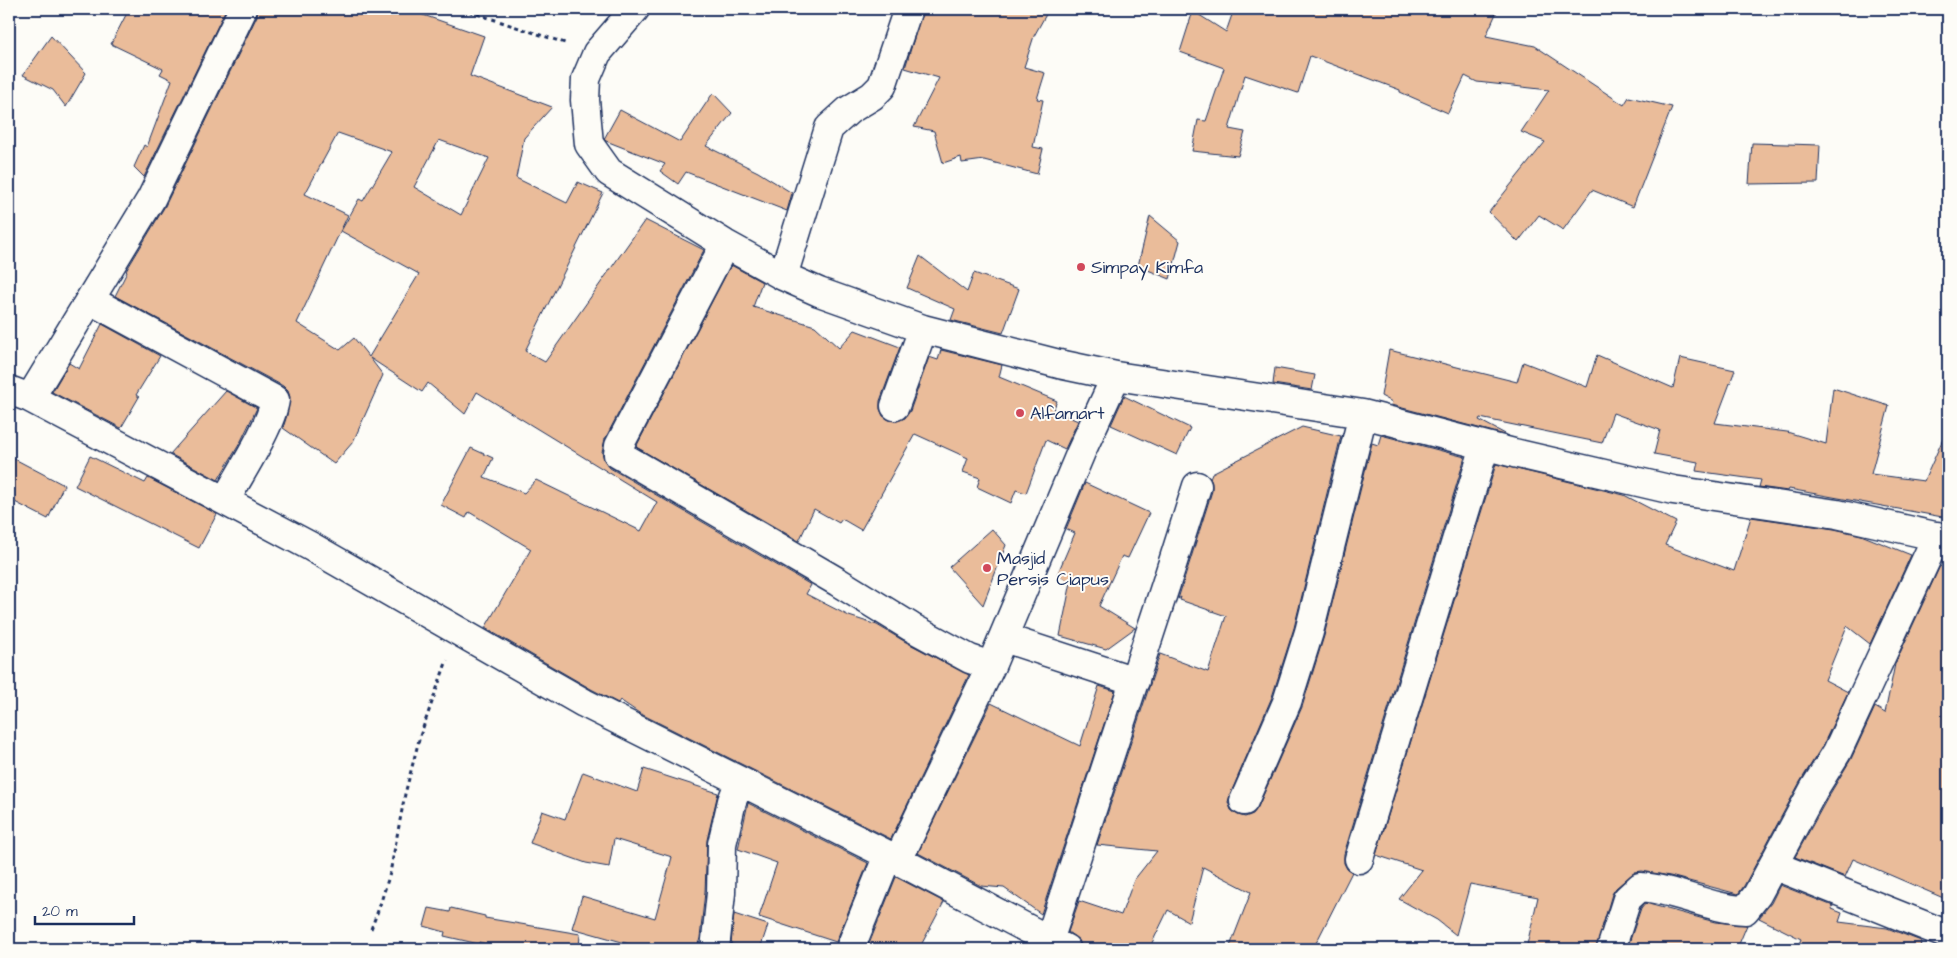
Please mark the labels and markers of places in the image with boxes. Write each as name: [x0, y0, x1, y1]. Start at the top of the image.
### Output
place label: Simpay Kimfa: [1091, 255, 1203, 281]
marker: Simpay Kimfa: [1075, 261, 1087, 273]
place label: Alfamart: [1030, 401, 1105, 426]
marker: Alfamart: [1014, 407, 1026, 419]
place label: Masjid Persis Ciapus: [997, 546, 1109, 592]
marker: Masjid Persis Ciapus: [981, 562, 993, 574]

